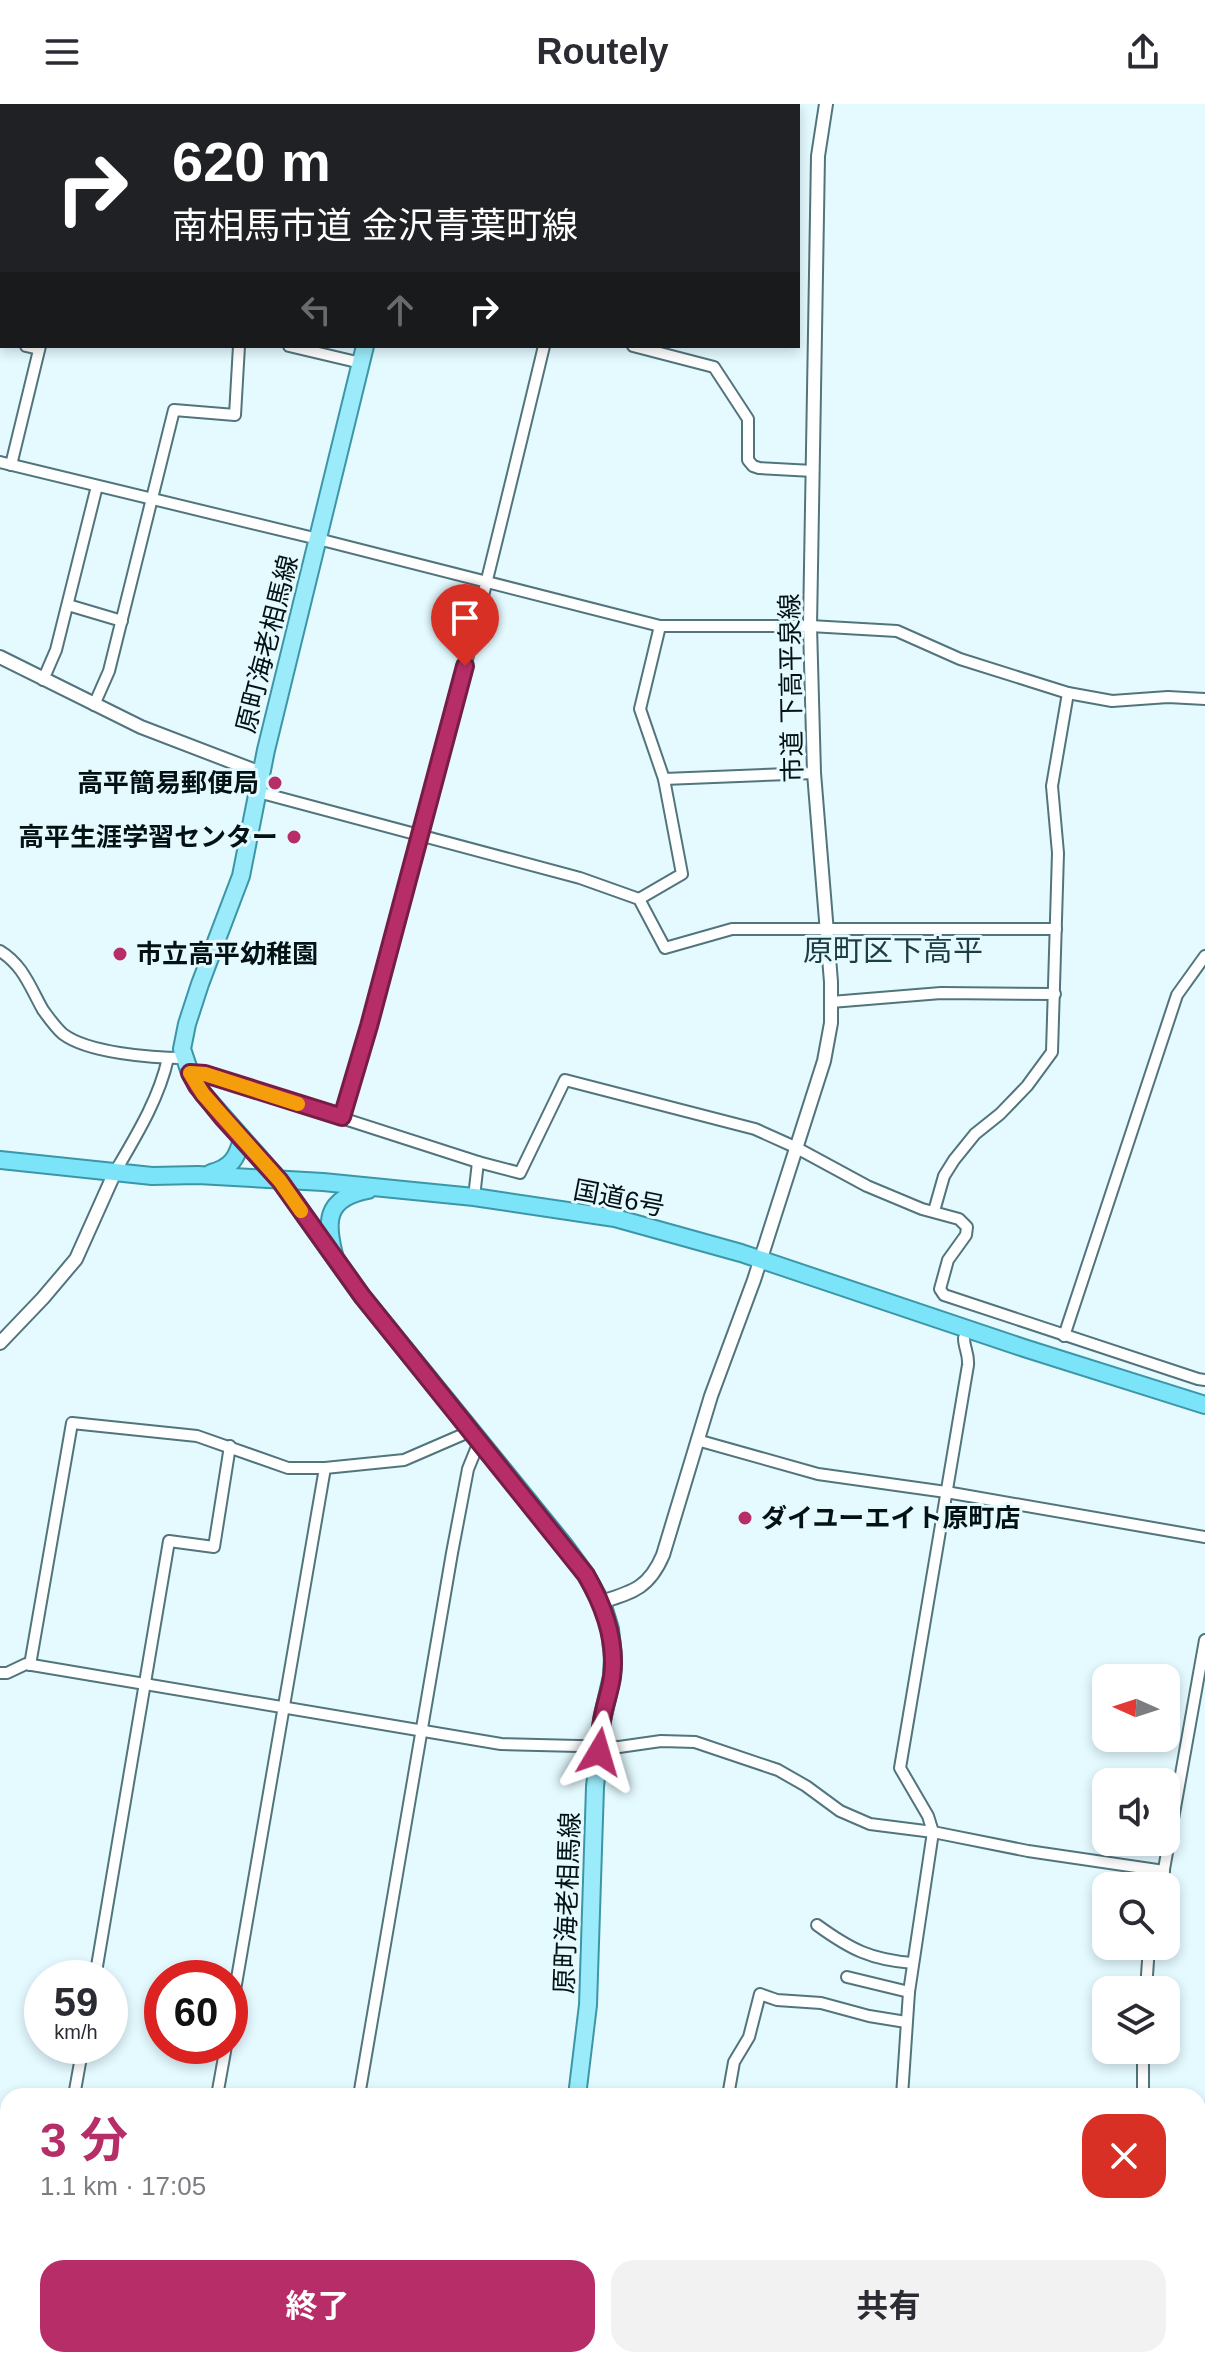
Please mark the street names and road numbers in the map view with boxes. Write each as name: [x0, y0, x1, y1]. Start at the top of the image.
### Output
street label: 原町海老相馬線: [230, 552, 304, 736]
street label: 市道 下高平泉線: [774, 593, 808, 783]
street label: 国道6号: [571, 1174, 667, 1222]
street label: 原町海老相馬線: [549, 1812, 585, 1994]

